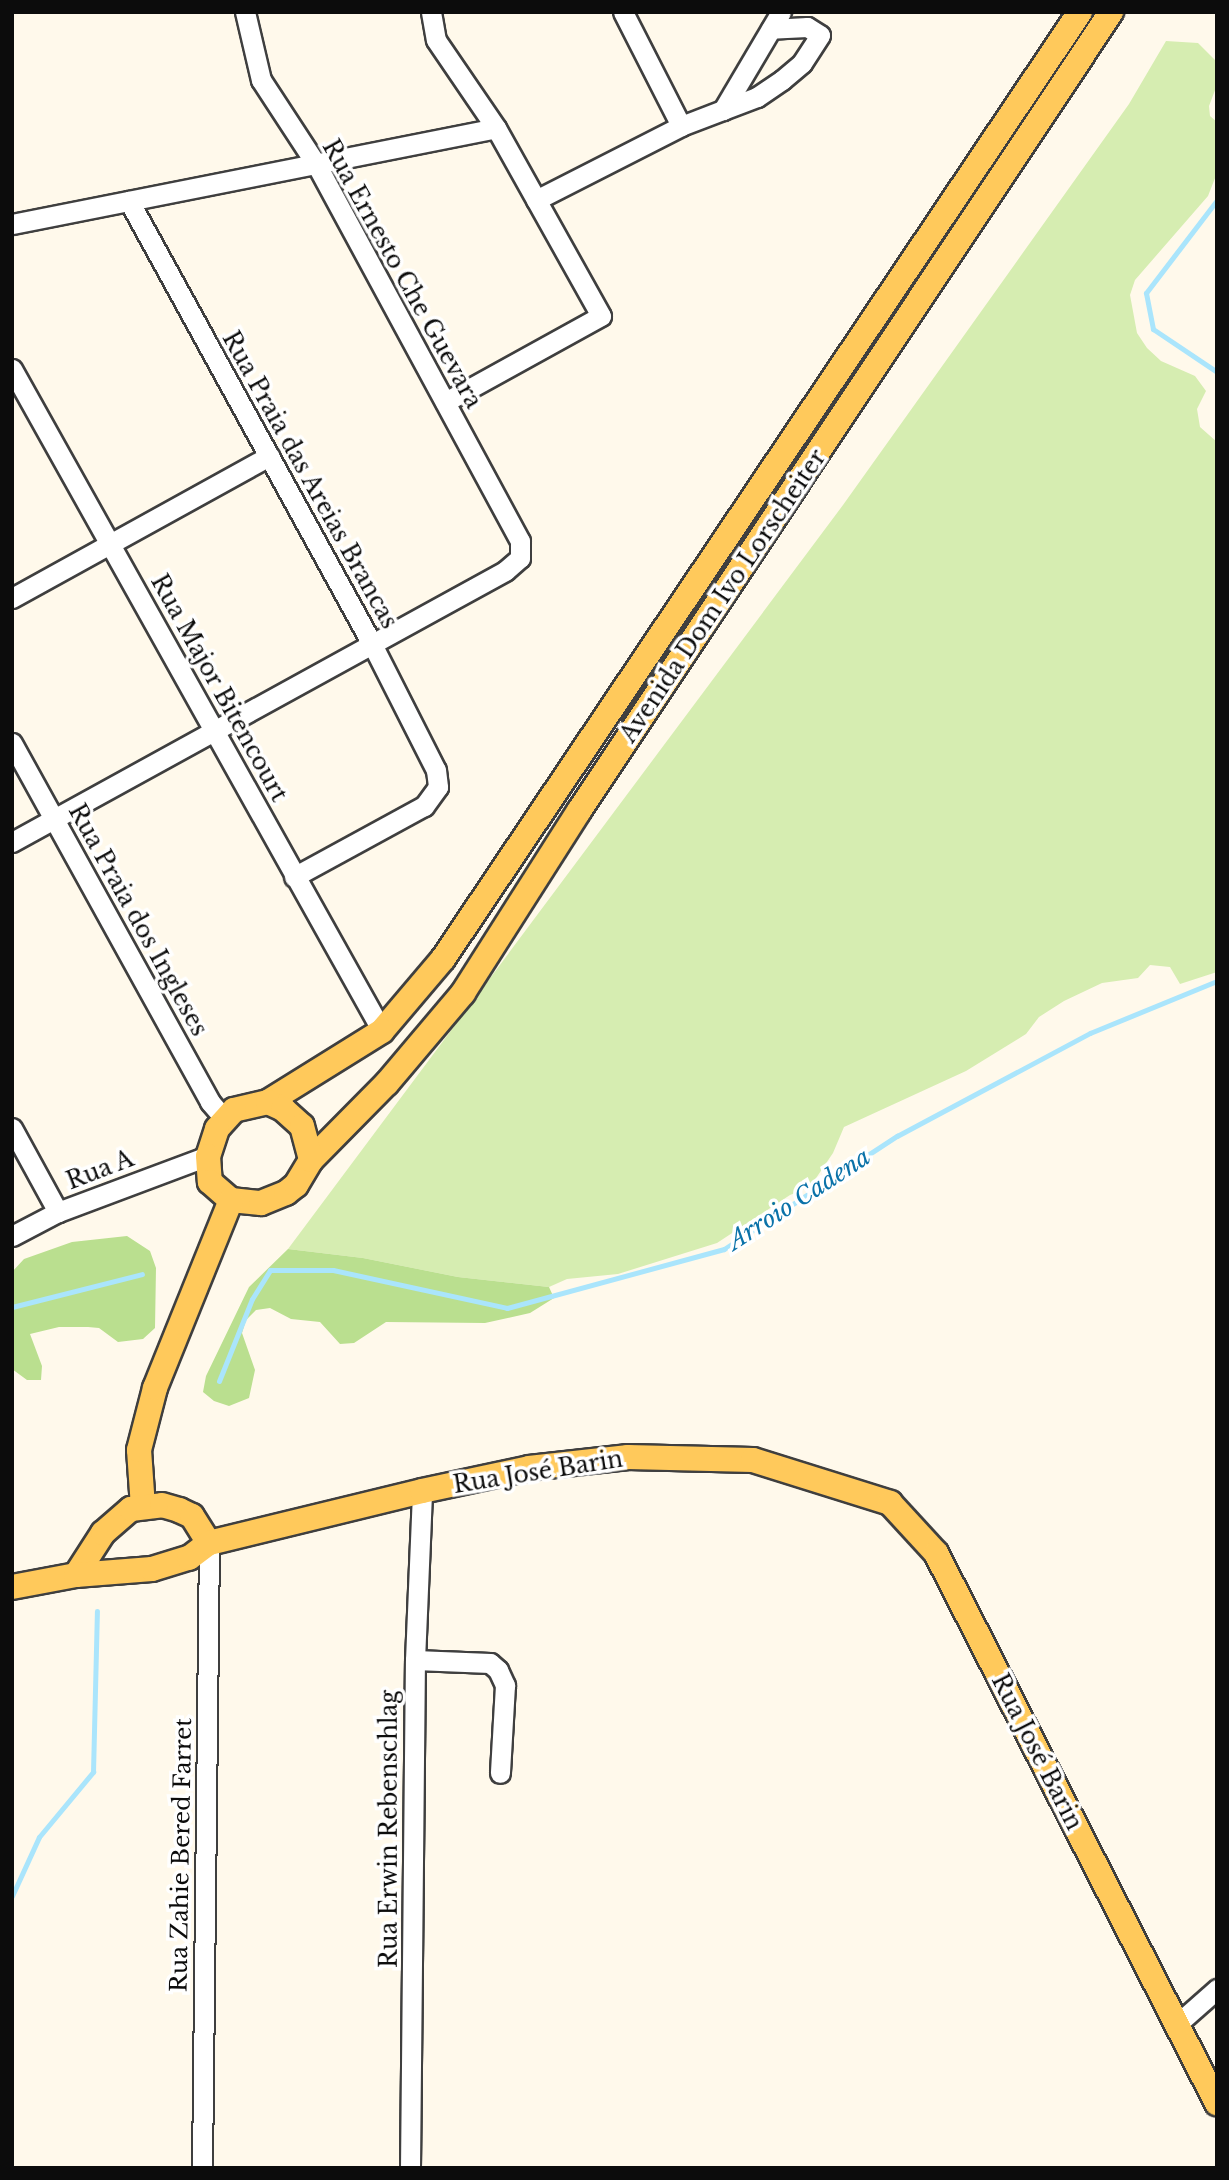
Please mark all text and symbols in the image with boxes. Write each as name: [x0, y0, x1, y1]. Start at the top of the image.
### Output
street label: Rua Ernesto Che Guevara: [316, 135, 488, 413]
street label: Rua Praia das Areias Brancas: [216, 326, 404, 634]
street label: Avenida Dom Ivo Lorscheiter: [614, 444, 832, 748]
street label: Rua Major Bitencourt: [145, 569, 293, 807]
street label: Rua Praia dos Ingleses: [63, 799, 213, 1041]
water label: Arroio Cadena: [722, 1142, 876, 1256]
street label: Rua A: [62, 1144, 138, 1196]
street label: Rua José Barin: [451, 1445, 625, 1499]
street label: Rua José Barin: [986, 1669, 1088, 1835]
street label: Rua Erwin Rebenschlag: [375, 1690, 403, 1968]
street label: Rua Zahie Bered Farret: [165, 1718, 197, 1992]

